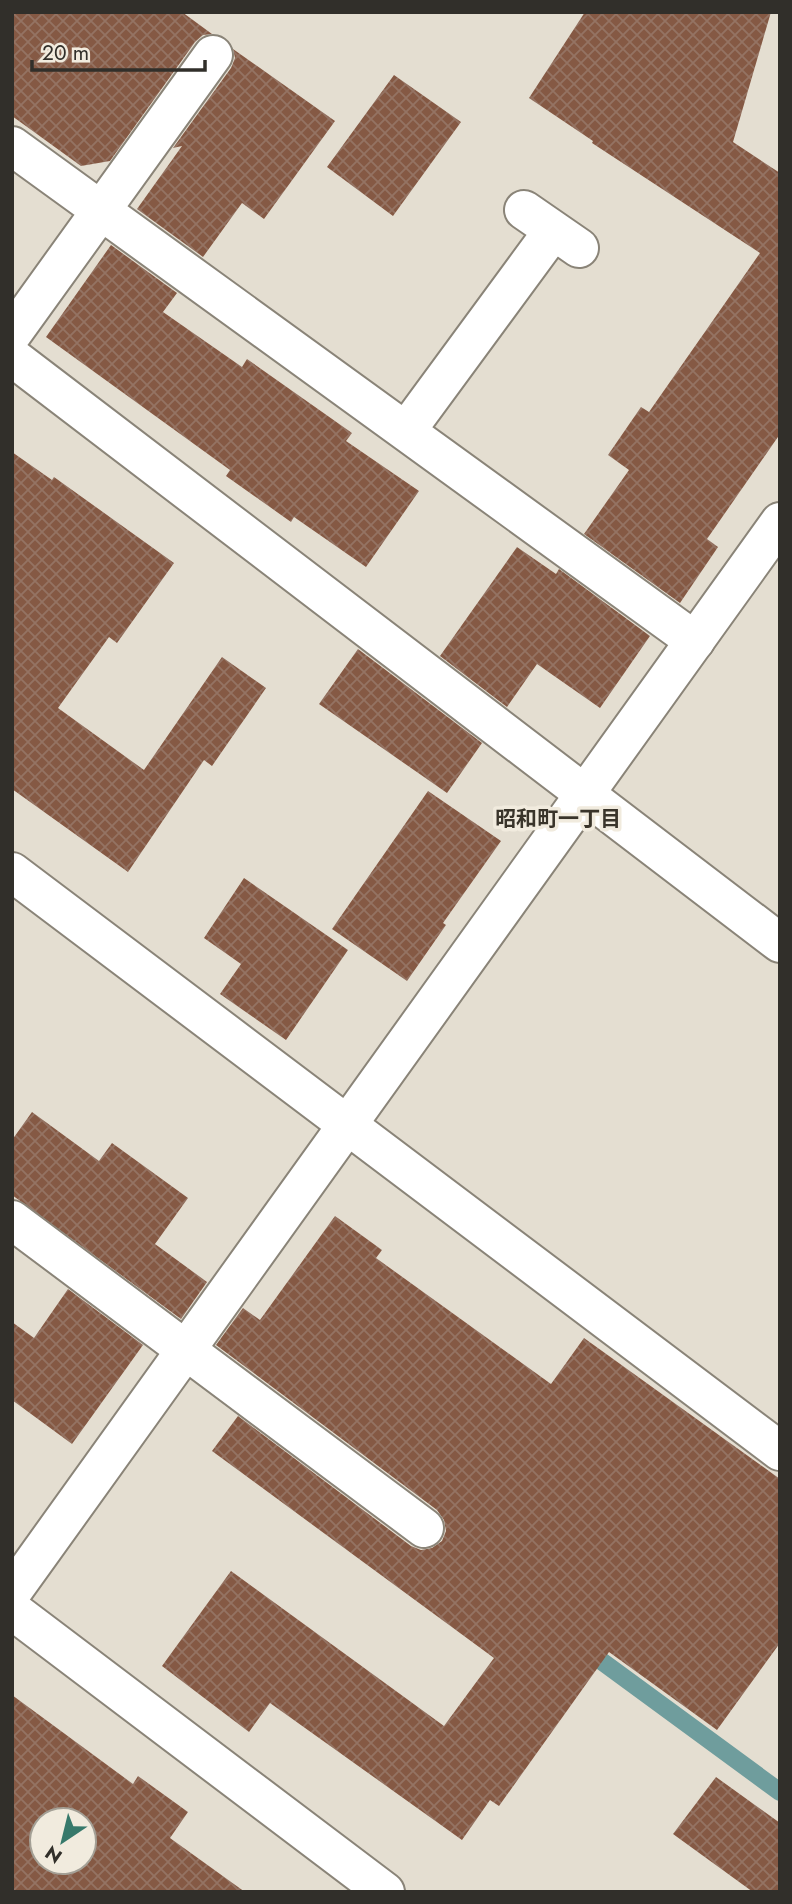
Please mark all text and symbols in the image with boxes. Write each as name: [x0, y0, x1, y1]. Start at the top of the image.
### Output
scale bar: [32, 28, 205, 72]
text: 20 m: [42, 38, 89, 68]
district label: 昭和町一丁目: [495, 804, 621, 834]
north arrow: [28, 1806, 98, 1876]
text: N: [40, 1839, 67, 1870]

